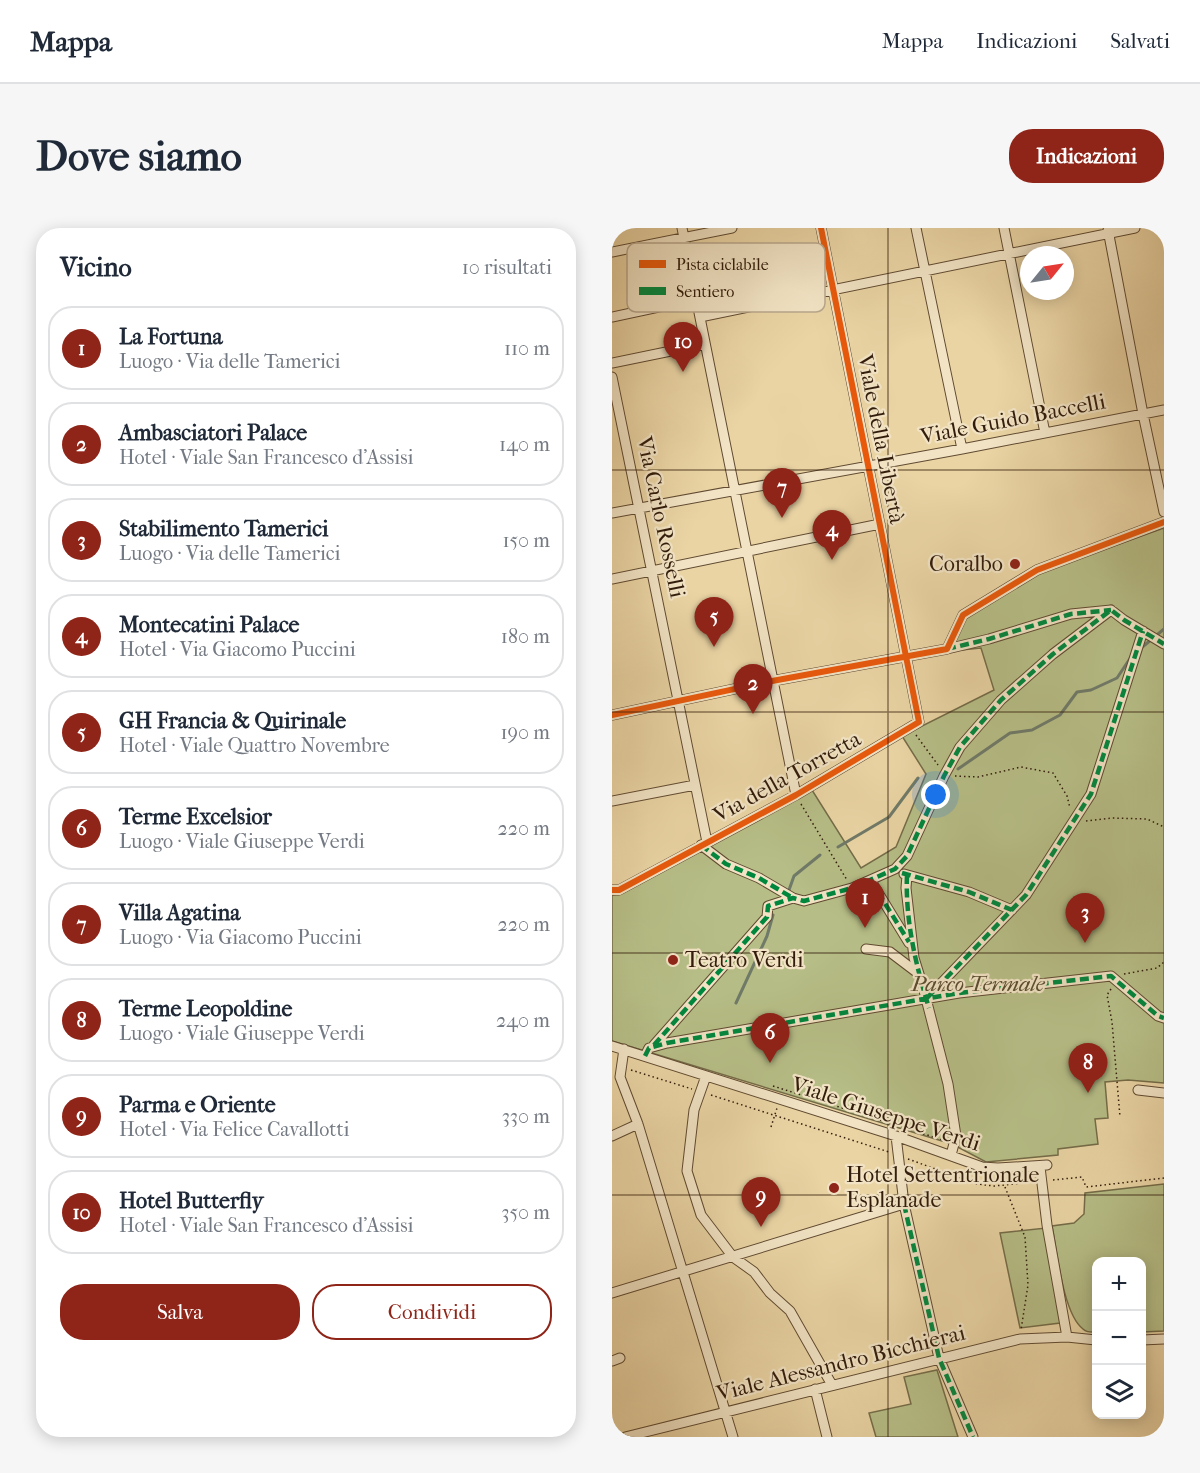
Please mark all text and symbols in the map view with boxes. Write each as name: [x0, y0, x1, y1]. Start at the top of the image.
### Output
text: Mappa: [30, 25, 112, 58]
text: Mappa: [882, 29, 943, 53]
text: Indicazioni: [976, 29, 1077, 53]
text: Salvati: [1110, 29, 1170, 53]
button: Indicazioni: [1009, 129, 1164, 183]
text: Dove siamo: [36, 132, 242, 181]
legend: [627, 243, 825, 312]
north arrow: [1020, 246, 1074, 300]
text: Vicino: [60, 252, 132, 283]
text: Pista ciclabile: [676, 255, 769, 274]
text: 10 risultati: [462, 256, 552, 279]
text: Sentiero: [676, 282, 734, 301]
pin: 10: [664, 322, 702, 372]
text: La Fortuna: [119, 324, 223, 350]
text: 1: [78, 337, 85, 360]
text: 110 m: [504, 337, 550, 360]
text: Luogo · Via delle Tamerici: [119, 350, 340, 373]
street label: Viale della Libertà: [852, 351, 910, 527]
street label: Viale Guido Baccelli: [917, 388, 1108, 450]
text: Ambasciatori Palace: [119, 420, 307, 446]
text: 2: [76, 433, 87, 456]
text: 140 m: [499, 433, 550, 456]
street label: Via Carlo Rosselli: [631, 433, 691, 600]
text: Hotel · Viale San Francesco d'Assisi: [119, 446, 413, 469]
pin: 7: [762, 468, 802, 518]
pin: 4: [812, 510, 852, 560]
text: Stabilimento Tamerici: [119, 516, 328, 542]
text: 3: [77, 529, 86, 552]
text: 150 m: [502, 529, 550, 552]
text: Luogo · Via delle Tamerici: [119, 542, 340, 565]
place label: Coralbo: [929, 551, 1003, 577]
marker: Coralbo: [1008, 557, 1022, 571]
pin: 5: [694, 598, 734, 647]
text: Montecatini Palace: [119, 612, 300, 638]
text: 4: [76, 625, 87, 648]
text: 180 m: [501, 625, 550, 648]
text: Hotel · Via Giacomo Puccini: [119, 638, 356, 661]
pin: 2: [734, 664, 772, 714]
text: GH Francia & Quirinale: [119, 708, 346, 734]
text: 5: [77, 721, 86, 744]
text: 190 m: [500, 721, 550, 744]
street label: Via della Torretta: [708, 725, 866, 829]
text: Hotel · Viale Quattro Novembre: [119, 734, 390, 757]
your location: [921, 780, 950, 809]
text: Terme Excelsior: [119, 804, 272, 830]
text: 6: [76, 817, 87, 840]
text: 220 m: [497, 817, 550, 840]
text: Luogo · Viale Giuseppe Verdi: [119, 830, 365, 853]
pin: 1: [846, 878, 884, 928]
pin: 3: [1066, 894, 1104, 943]
text: Villa Agatina: [119, 900, 240, 926]
text: 7: [77, 913, 86, 936]
text: 220 m: [497, 913, 550, 936]
text: Luogo · Via Giacomo Puccini: [119, 926, 362, 949]
place label: Teatro Verdi: [685, 947, 804, 973]
marker: Teatro Verdi: [666, 953, 680, 967]
park label: Parco Termale: [910, 971, 1046, 997]
text: Terme Leopoldine: [119, 996, 292, 1022]
text: 8: [76, 1009, 87, 1032]
text: 240 m: [496, 1009, 550, 1032]
pin: 6: [750, 1014, 790, 1063]
text: Luogo · Viale Giuseppe Verdi: [119, 1022, 365, 1045]
pin: 8: [1068, 1044, 1108, 1093]
street label: Viale Giuseppe Verdi: [787, 1071, 984, 1157]
text: Parma e Oriente: [119, 1092, 276, 1118]
text: 9: [76, 1105, 87, 1128]
text: 330 m: [502, 1105, 550, 1128]
text: Hotel · Via Felice Cavallotti: [119, 1118, 349, 1141]
place label: Hotel Settentrionale Esplanade: [846, 1162, 1039, 1213]
pin: 9: [742, 1178, 780, 1227]
marker: Hotel Settentrionale Esplanade: [827, 1181, 841, 1195]
text: Hotel Butterfly: [119, 1188, 264, 1214]
text: 10: [72, 1201, 91, 1224]
text: 350 m: [501, 1201, 550, 1224]
text: Hotel · Viale San Francesco d'Assisi: [119, 1214, 413, 1237]
map controls: [1092, 1257, 1146, 1419]
button: +: [1092, 1257, 1146, 1311]
button: Salva: [60, 1284, 300, 1340]
button: Condividi: [312, 1284, 552, 1340]
button: −: [1092, 1311, 1146, 1365]
street label: Viale Alessandro Bicchierai: [713, 1319, 968, 1407]
button: layers: [1092, 1365, 1146, 1419]

